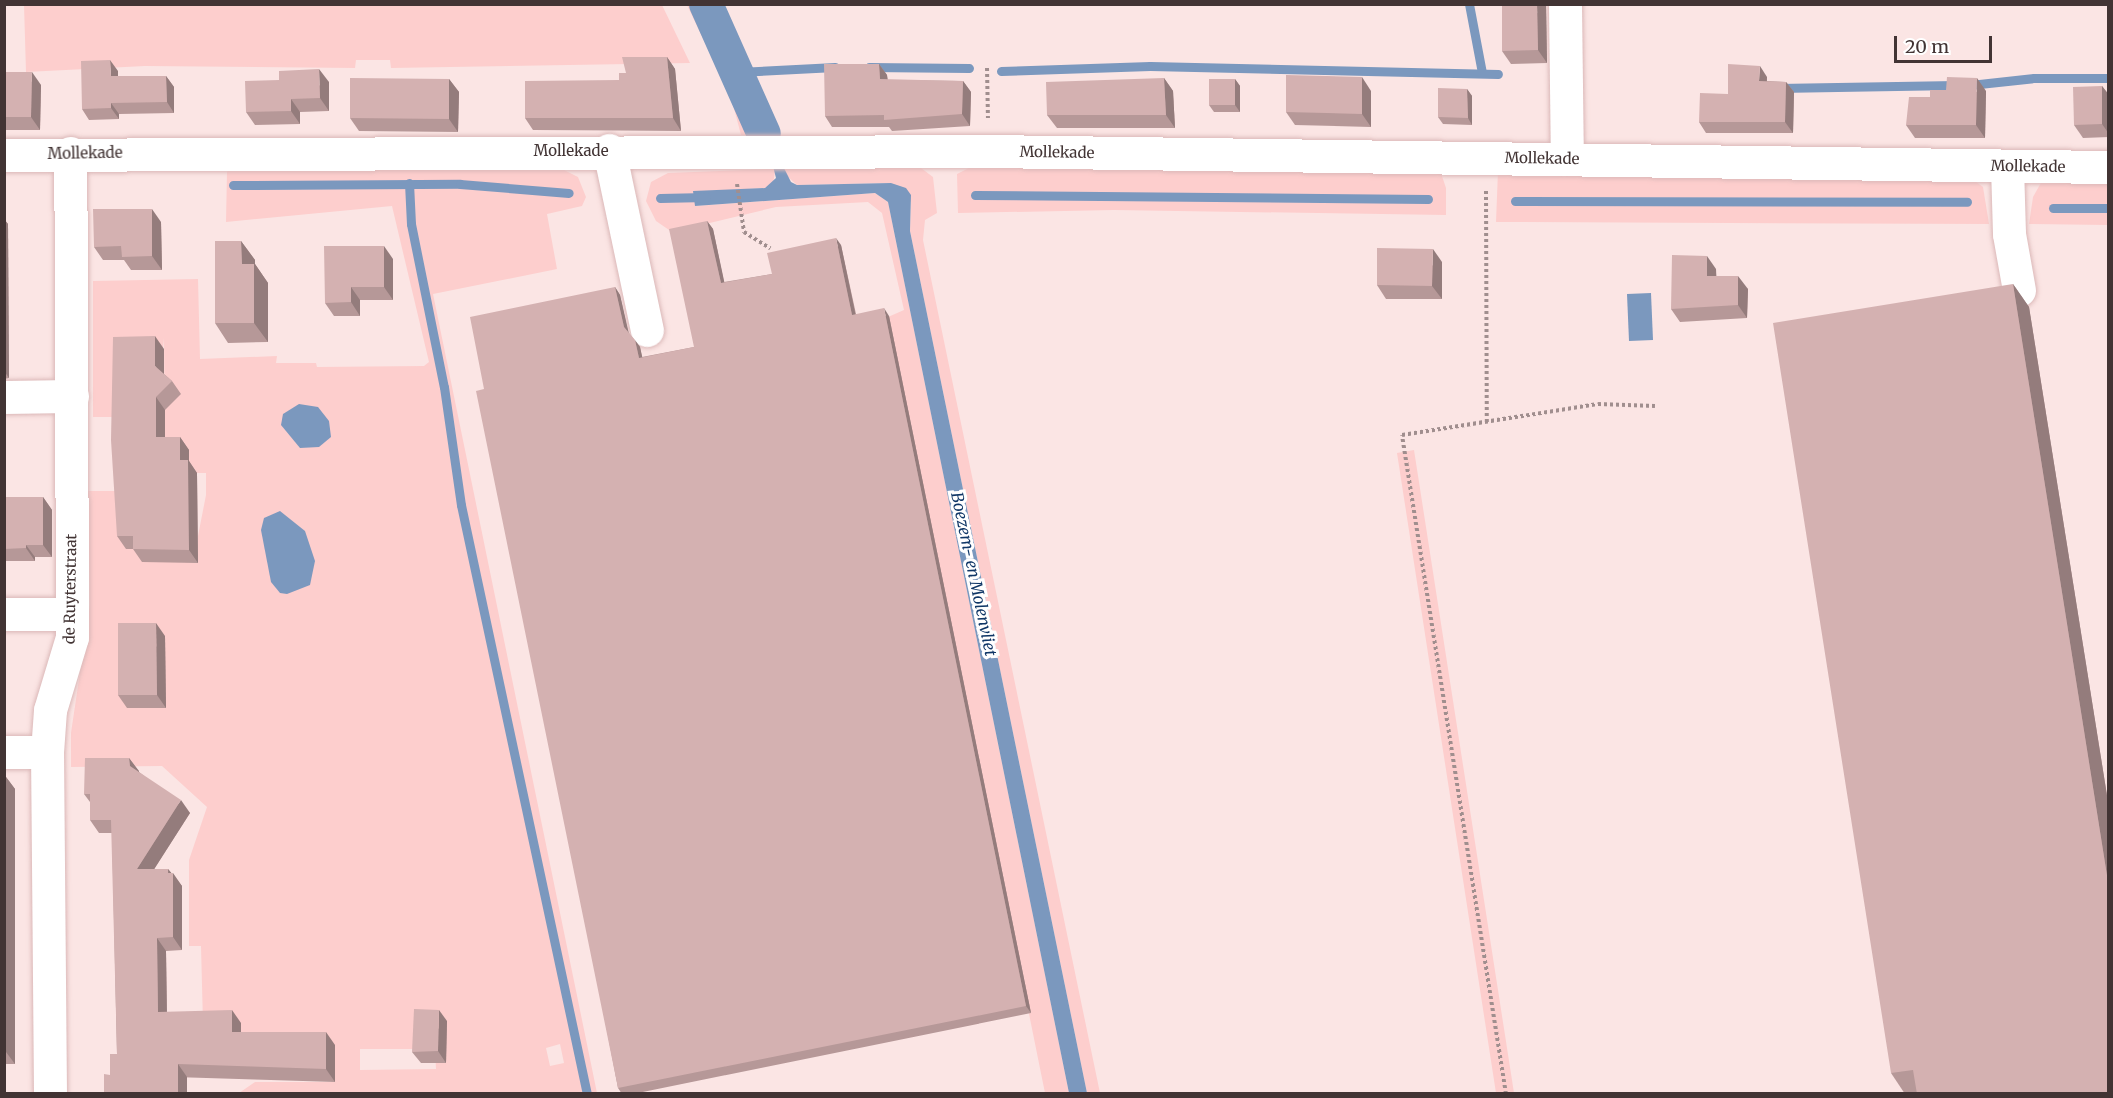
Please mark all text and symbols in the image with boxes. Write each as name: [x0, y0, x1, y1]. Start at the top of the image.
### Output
scale bar: [1897, 24, 1994, 62]
text: 20 m: [1905, 35, 1949, 58]
street label: Mollekade: [533, 142, 609, 160]
street label: Mollekade: [1019, 142, 1095, 162]
street label: Mollekade: [47, 143, 123, 163]
street label: Mollekade: [1504, 148, 1580, 168]
street label: Mollekade: [1990, 156, 2066, 176]
water label: Boezem- en Molenvliet: [947, 490, 1001, 658]
street label: de Ruyterstraat: [60, 534, 80, 644]

